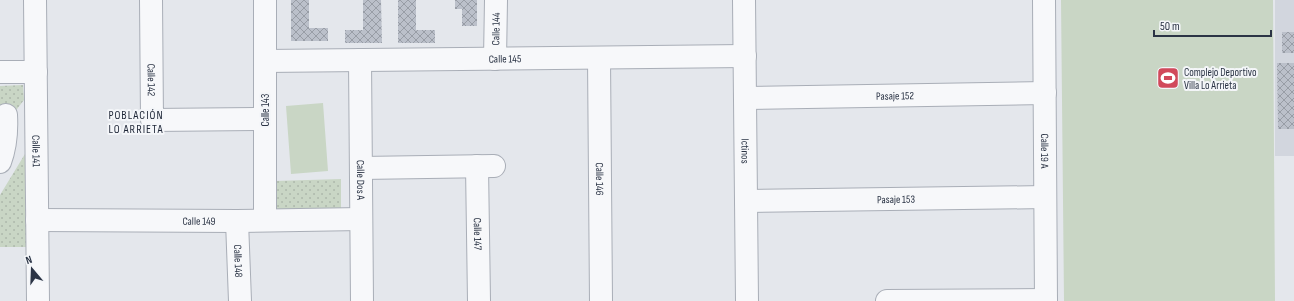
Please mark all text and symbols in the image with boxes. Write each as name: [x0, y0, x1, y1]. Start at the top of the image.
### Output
street label: Calle 144: [489, 12, 502, 46]
scale bar: [1154, 12, 1271, 38]
text: 50 m: [1160, 19, 1180, 34]
street label: Calle 145: [489, 52, 521, 65]
street label: Calle 142: [145, 64, 158, 97]
sports icon: Complejo Deportivo Villa Lo Arrieta: [1155, 65, 1181, 91]
place label: Complejo Deportivo Villa Lo Arrieta: [1184, 66, 1257, 92]
street label: Pasaje 152: [876, 89, 914, 102]
street label: Calle 143: [259, 93, 272, 126]
district label: POBLACIÓN LO ARRIETA: [108, 108, 164, 137]
street label: Calle 19 A: [1038, 134, 1052, 169]
street label: Calle 141: [30, 135, 43, 167]
street label: Ictinos: [739, 138, 752, 164]
street label: Calle Dos A: [354, 160, 368, 200]
street label: Calle 146: [593, 162, 607, 196]
street label: Pasaje 153: [877, 192, 915, 206]
street label: Calle 149: [182, 214, 216, 227]
street label: Calle 147: [471, 218, 485, 251]
street label: Calle 148: [231, 244, 246, 278]
north arrow: [12, 249, 52, 289]
text: N: [24, 253, 34, 267]

